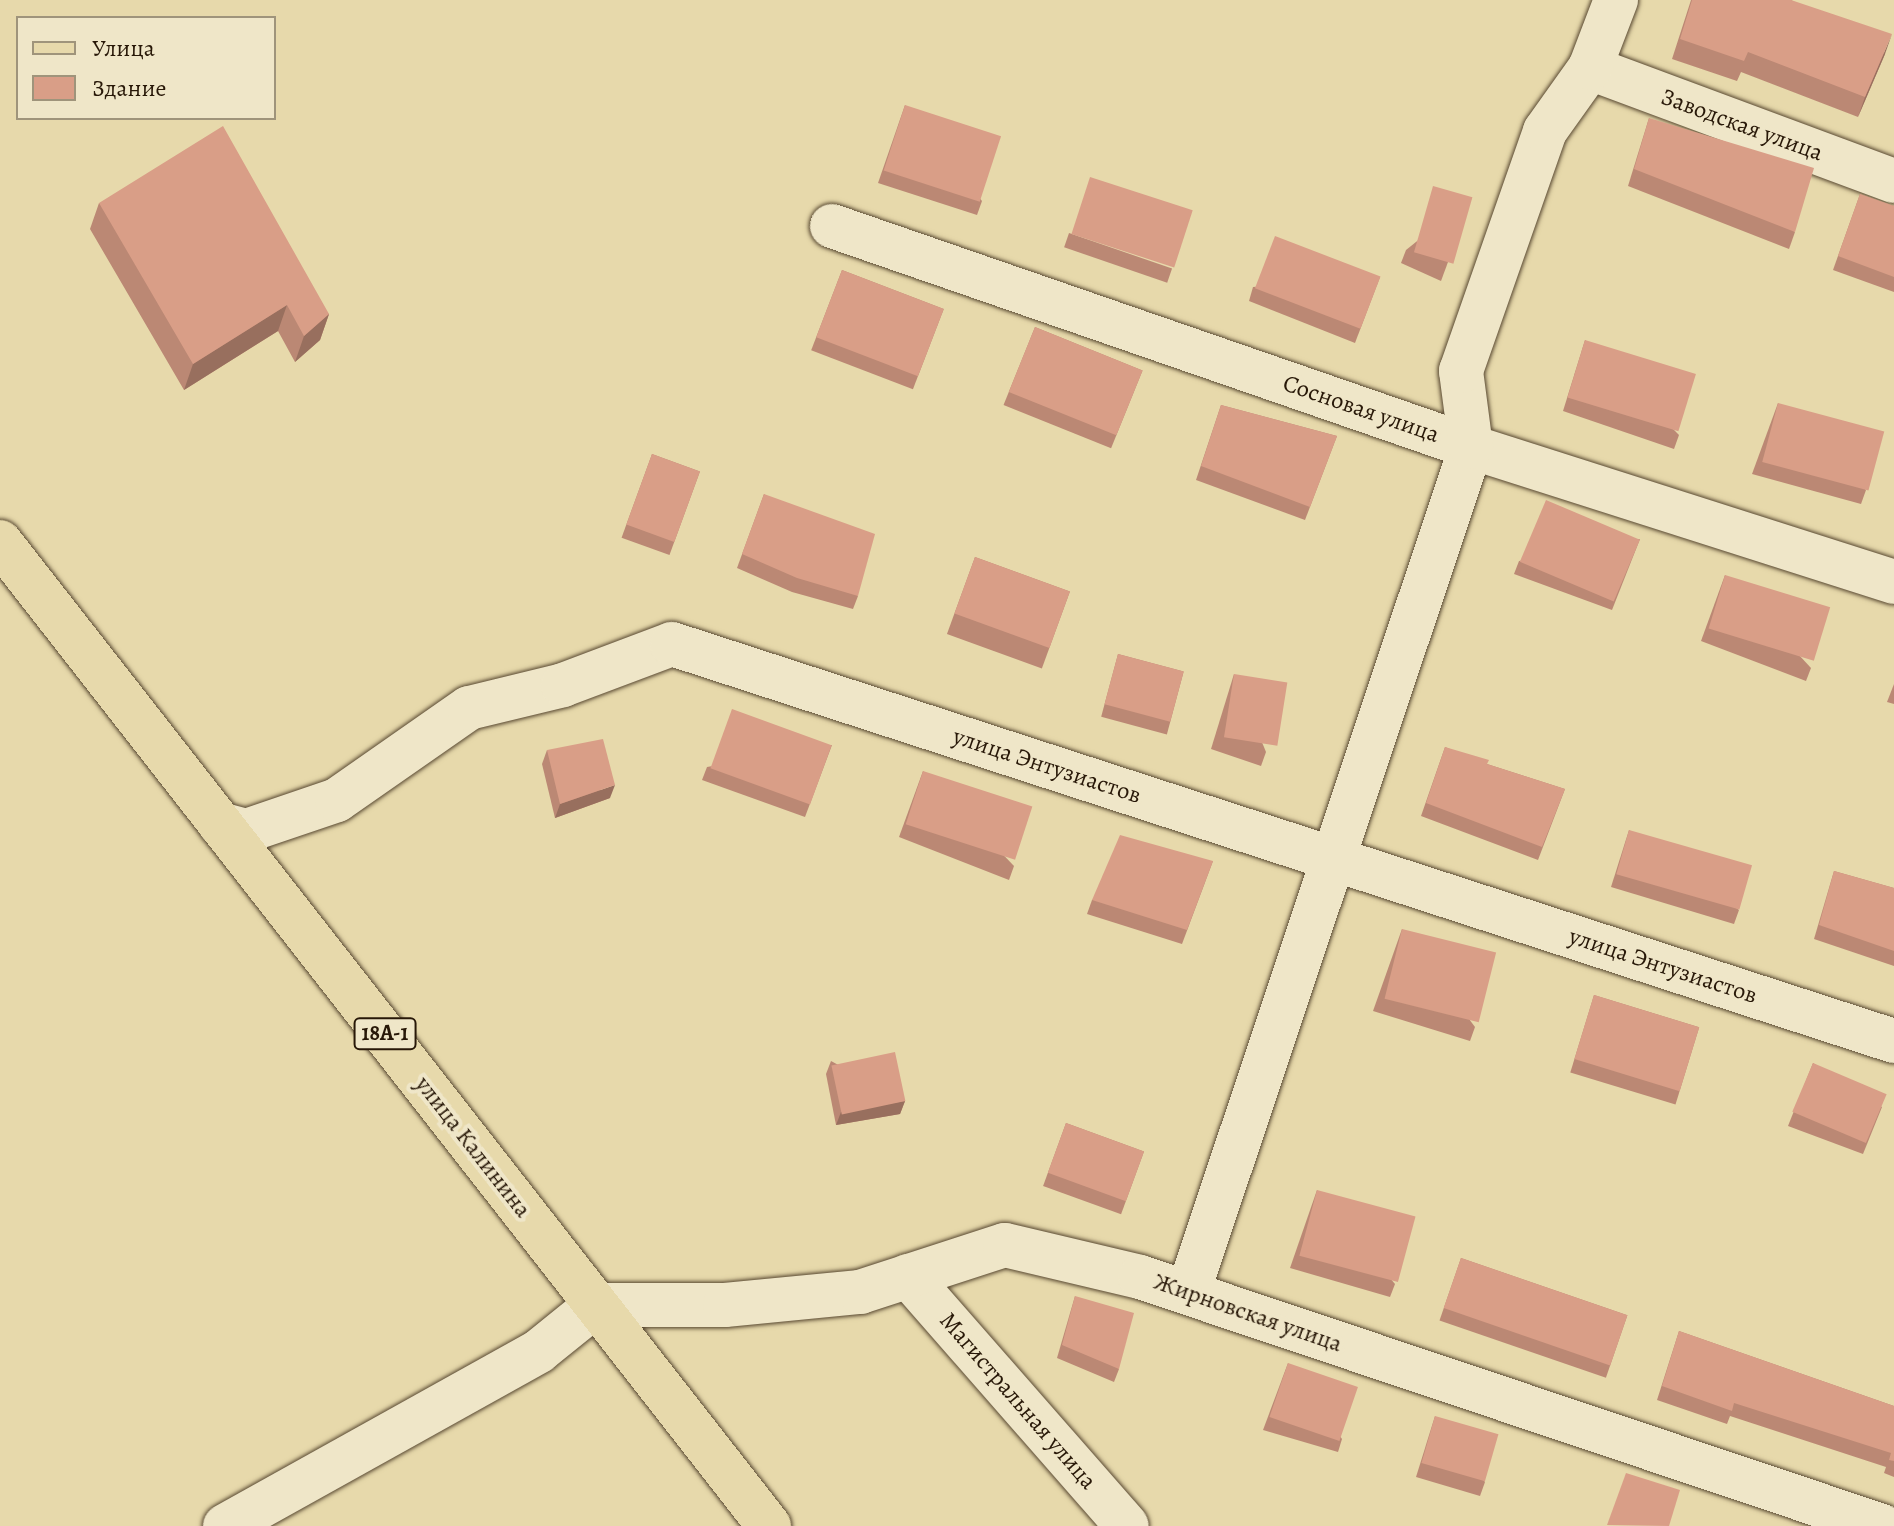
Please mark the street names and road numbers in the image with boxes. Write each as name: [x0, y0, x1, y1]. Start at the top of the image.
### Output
street label: Заводская улица: [1657, 82, 1827, 168]
street label: Сосновая улица: [1279, 369, 1443, 449]
street label: улица Энтузиастов: [949, 722, 1145, 810]
street label: улица Энтузиастов: [1565, 922, 1761, 1010]
road number: 18А-1: [353, 1016, 417, 1052]
street label: улица Калинина: [409, 1071, 537, 1223]
street label: Жирновская улица: [1150, 1267, 1346, 1359]
street label: Магистральная улица: [933, 1307, 1103, 1495]

